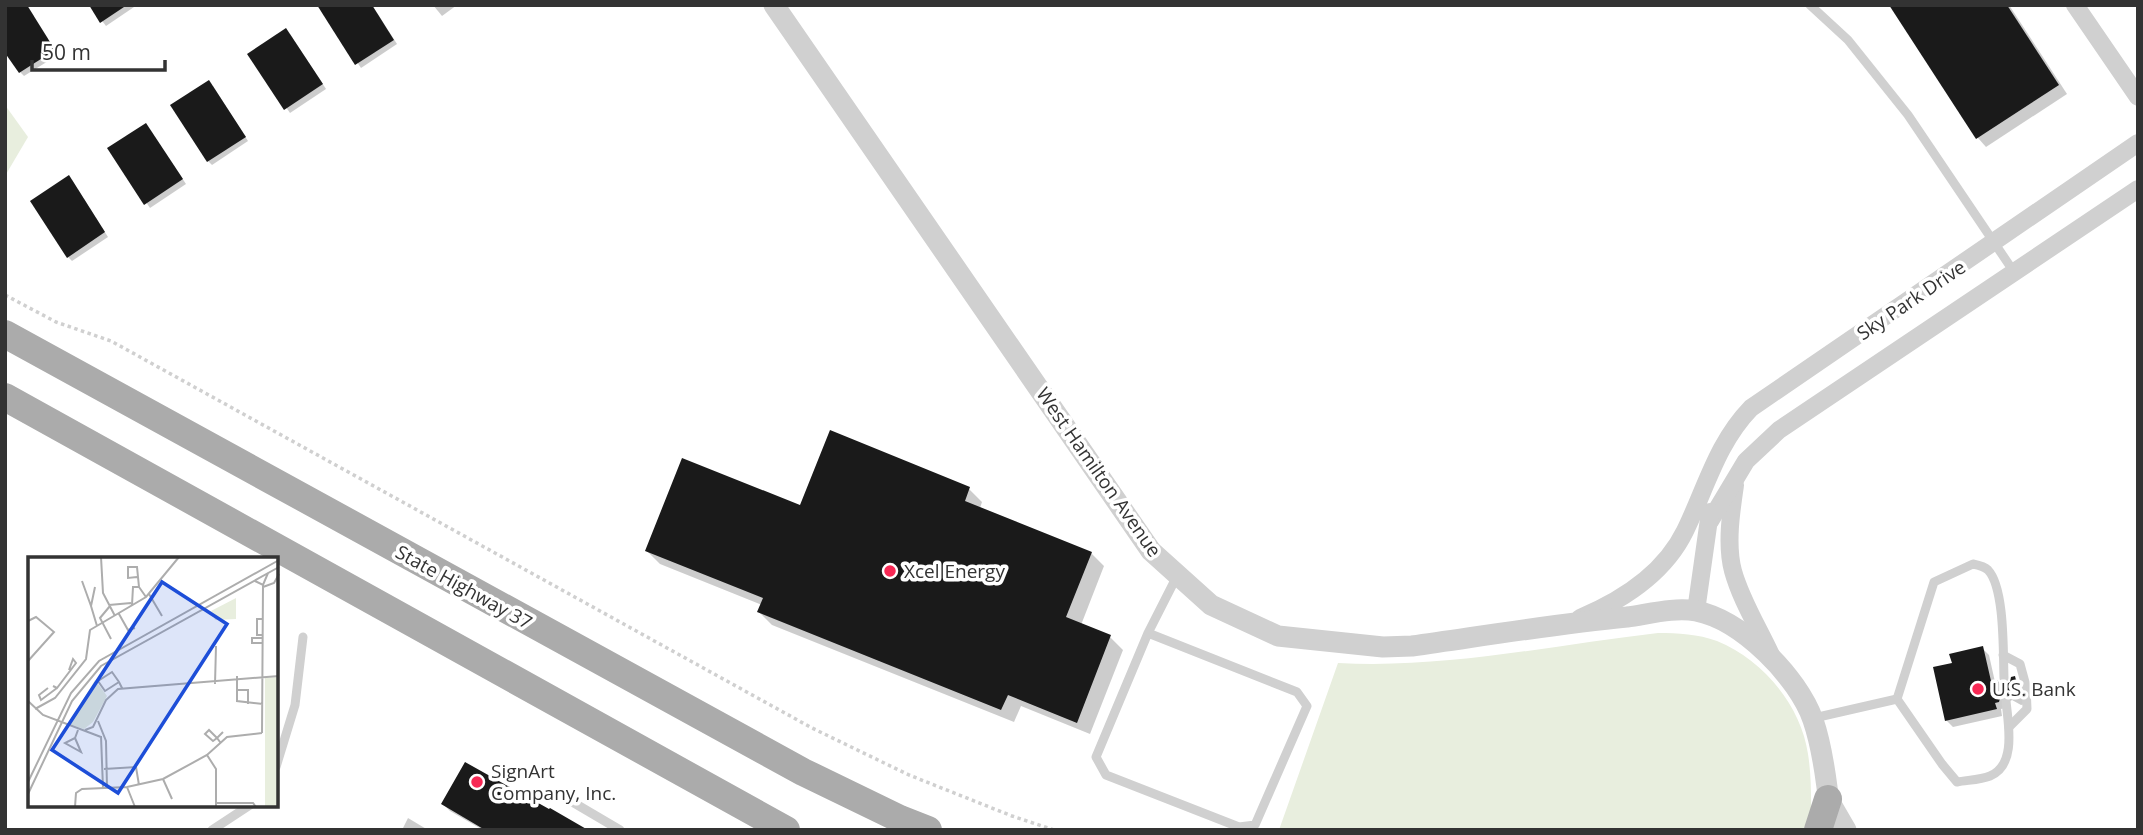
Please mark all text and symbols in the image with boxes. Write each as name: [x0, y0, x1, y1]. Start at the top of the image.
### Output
scale bar: [32, 28, 164, 72]
text: 50 m: [42, 38, 91, 66]
street label: Sky Park Drive: [1851, 254, 1971, 346]
street label: West Hamilton Avenue: [1031, 382, 1167, 562]
street label: State Highway 37: [391, 539, 537, 635]
inset map: [28, 557, 278, 807]
place label: Xcel Energy: [904, 558, 1005, 584]
marker: Xcel Energy: [882, 563, 898, 579]
place label: U.S. Bank: [1992, 676, 2076, 702]
marker: U.S. Bank: [1970, 681, 1986, 697]
place label: SignArt Company, Inc.: [491, 758, 616, 806]
marker: SignArt Company, Inc.: [469, 774, 485, 790]

